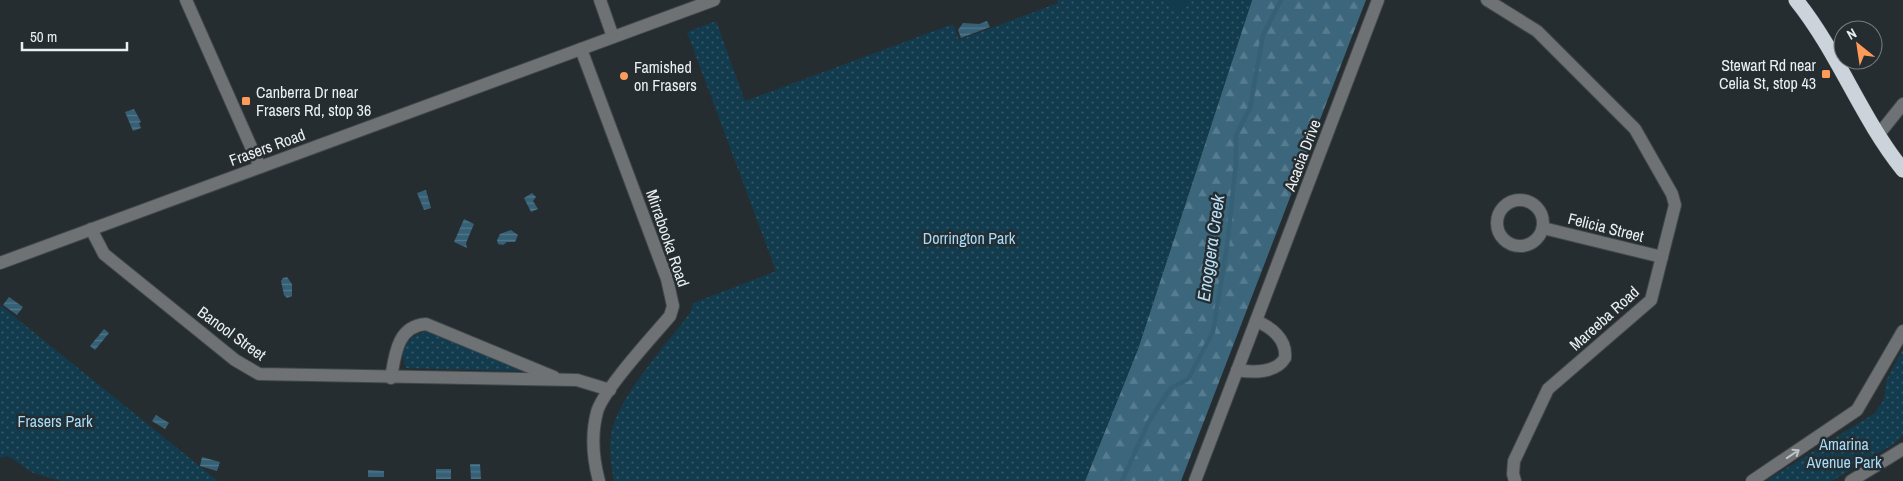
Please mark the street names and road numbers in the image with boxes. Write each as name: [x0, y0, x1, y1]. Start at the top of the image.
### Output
street label: Acacia Drive: [1278, 116, 1326, 195]
street label: Frasers Road: [226, 123, 308, 171]
street label: Mirrabooka Road: [641, 186, 695, 290]
street label: Felicia Street: [1566, 207, 1647, 247]
street label: Mareeba Road: [1564, 281, 1644, 355]
street label: Banool Street: [193, 301, 271, 365]

